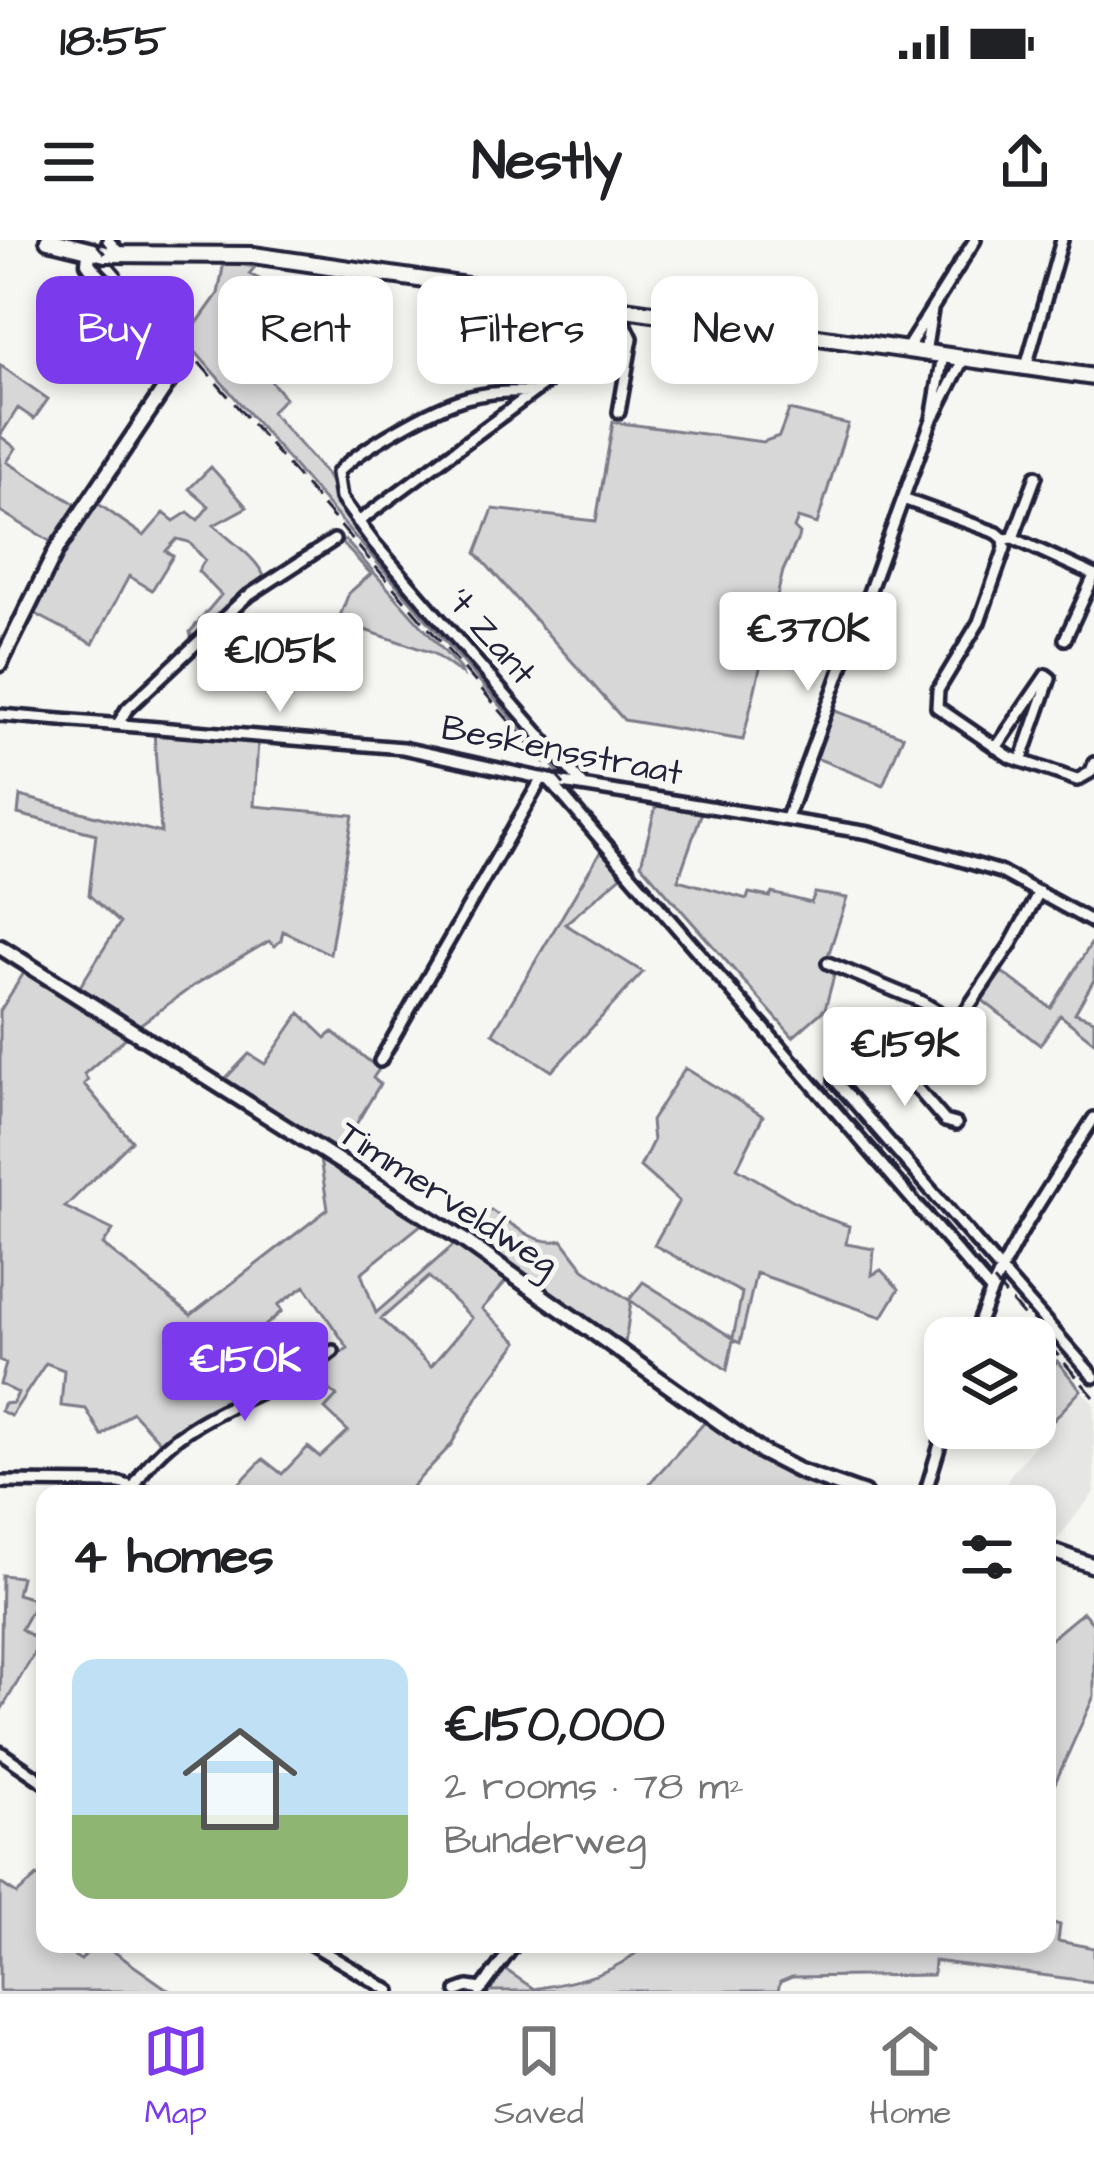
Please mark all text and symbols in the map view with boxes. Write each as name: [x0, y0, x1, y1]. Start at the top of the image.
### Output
text: 18:55: [60, 11, 166, 73]
text: Nestly: [472, 125, 622, 200]
icon: menu: [36, 129, 102, 195]
icon: share: [992, 129, 1058, 195]
chip: Buy: [36, 276, 194, 384]
chip: Rent: [218, 276, 393, 384]
chip: Filters: [417, 276, 627, 384]
chip: New: [651, 276, 818, 384]
street label: 't Zant: [434, 577, 548, 697]
pin: €370K: [724, 592, 892, 694]
text: €370K: [746, 604, 870, 658]
pin: €105K: [196, 613, 364, 715]
text: €105K: [224, 625, 336, 679]
street label: Beskensstraat: [437, 703, 687, 799]
pin: €159K: [821, 1007, 989, 1109]
text: €159K: [850, 1019, 960, 1073]
street label: Timmerveldweg: [328, 1109, 568, 1290]
map controls: [924, 1317, 1056, 1449]
button: layers: [924, 1317, 1056, 1449]
pin: €150K: [161, 1322, 329, 1424]
text: €150K: [189, 1334, 301, 1388]
text: 4 homes: [72, 1522, 274, 1593]
icon: filters: [954, 1524, 1020, 1590]
text: €150,000: [444, 1690, 665, 1761]
icon: home: [168, 1707, 312, 1851]
text: 2 rooms · 78 m²: [444, 1761, 744, 1815]
text: Bunderweg: [444, 1815, 646, 1869]
tab: Map: [143, 2018, 209, 2136]
tab: Saved: [494, 2018, 584, 2136]
tab: Home: [869, 2018, 951, 2136]

